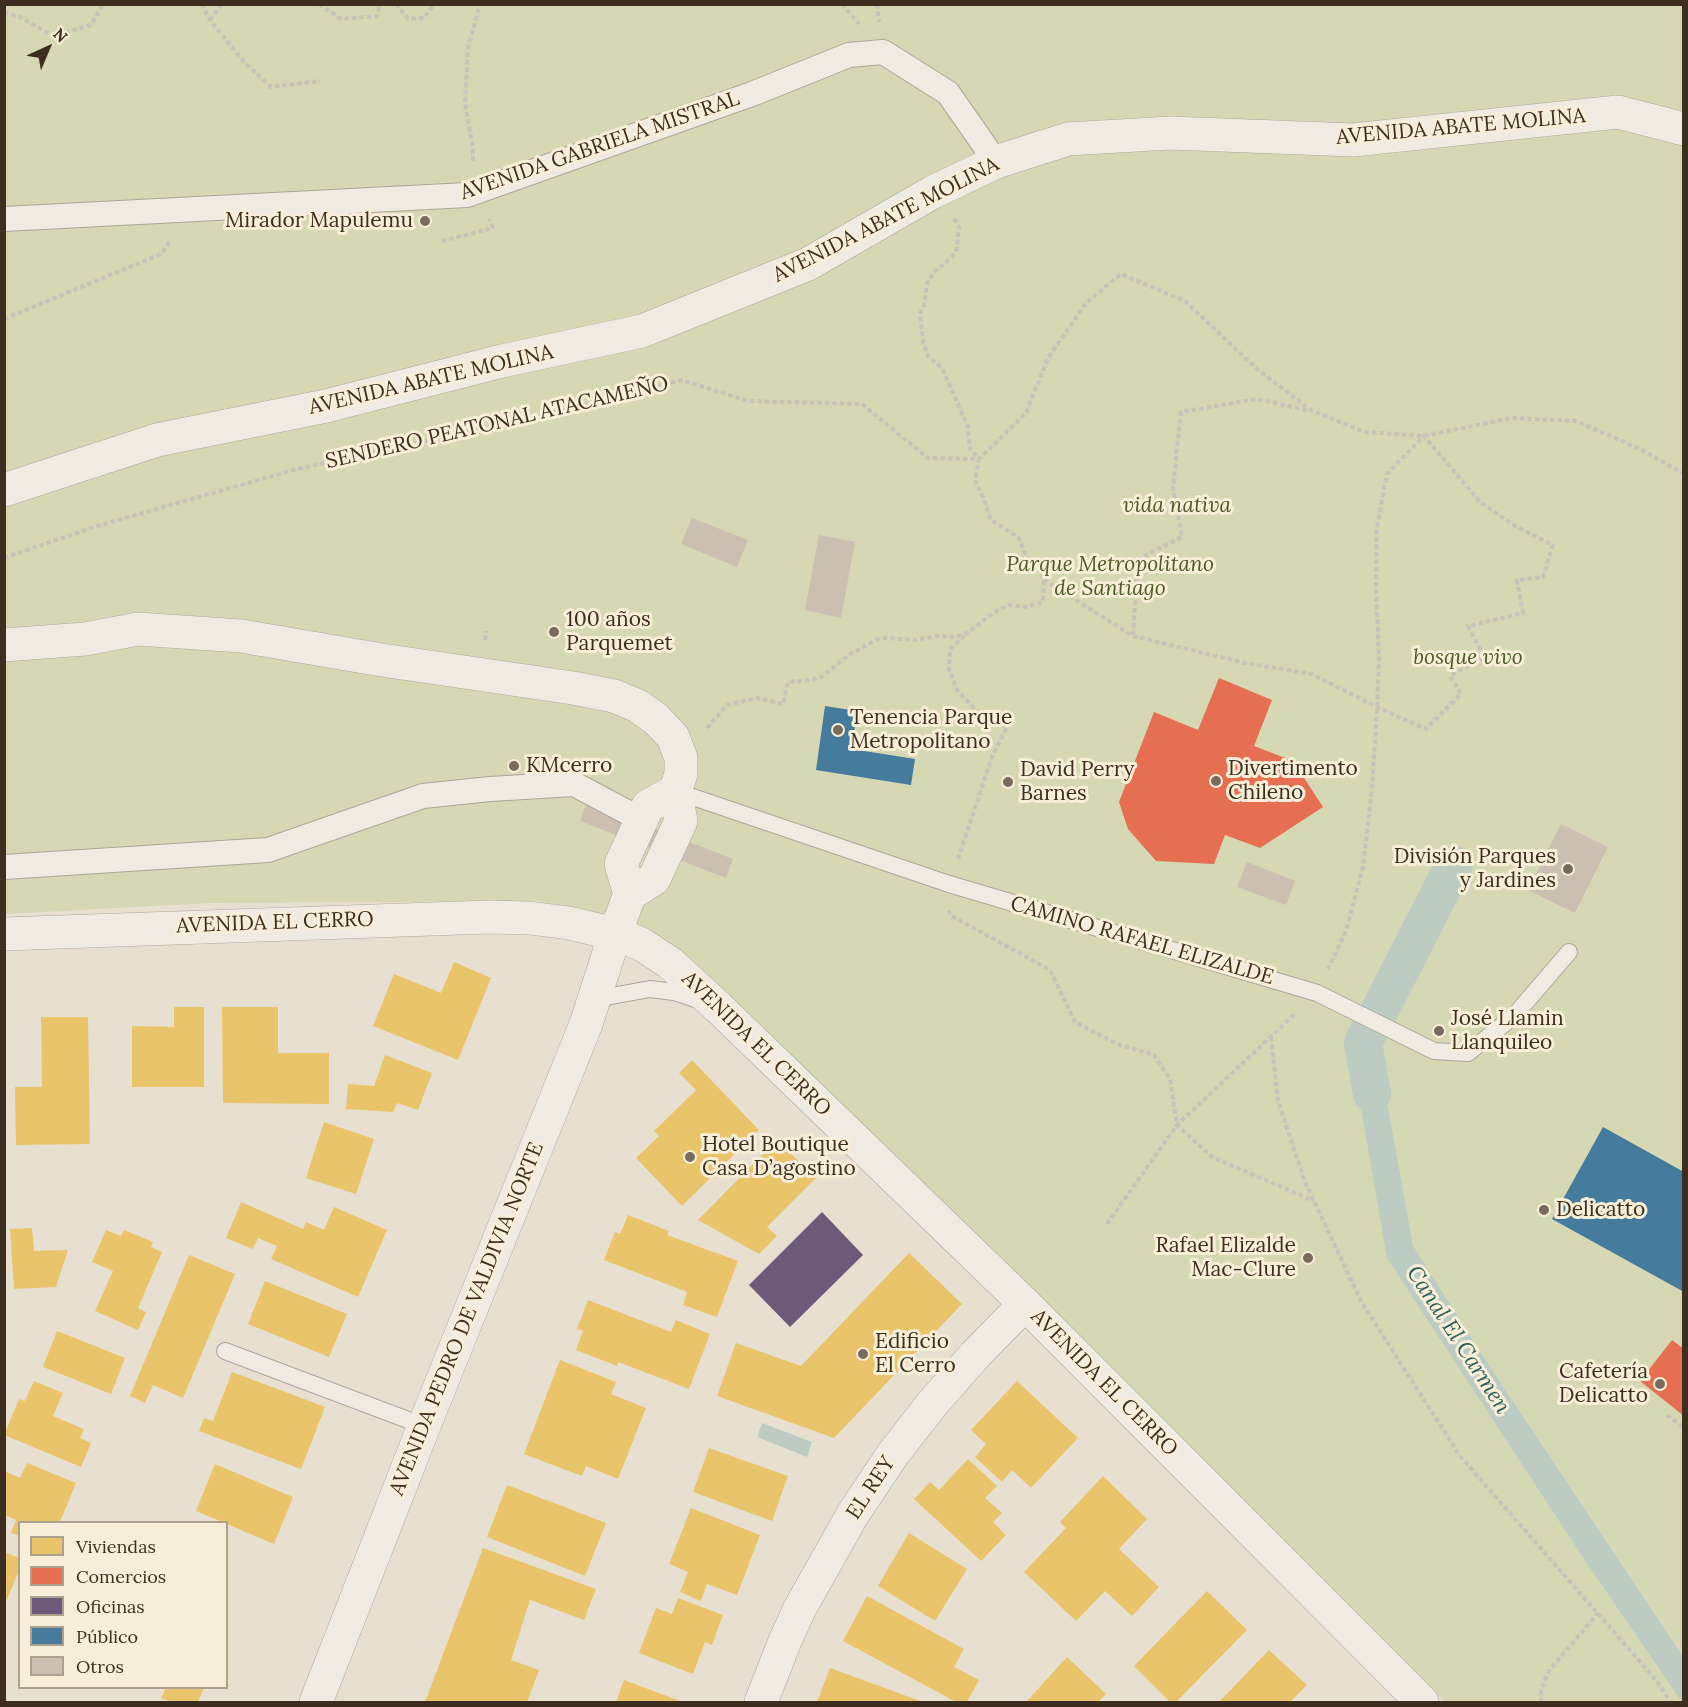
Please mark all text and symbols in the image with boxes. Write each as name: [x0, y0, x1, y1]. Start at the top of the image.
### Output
north arrow: [18, 18, 78, 78]
text: N: [49, 24, 72, 47]
street label: AVENIDA GABRIELA MISTRAL: [457, 86, 743, 206]
street label: AVENIDA ABATE MOLINA: [1335, 104, 1587, 150]
street label: AVENIDA ABATE MOLINA: [769, 152, 1003, 288]
place label: Mirador Mapulemu: [225, 208, 413, 234]
marker: Mirador Mapulemu: [418, 214, 432, 228]
street label: AVENIDA ABATE MOLINA: [306, 340, 556, 420]
street label: SENDERO PEATONAL ATACAMEÑO: [323, 371, 671, 475]
park label: vida nativa: [1123, 493, 1231, 519]
park label: Parque Metropolitano de Santiago: [1006, 552, 1214, 602]
place label: 100 años Parquemet: [566, 607, 673, 657]
marker: 100 años Parquemet: [547, 625, 561, 639]
park label: bosque vivo: [1413, 645, 1523, 671]
place label: Tenencia Parque Metropolitano: [850, 705, 1012, 755]
marker: Tenencia Parque Metropolitano: [831, 723, 845, 737]
place label: KMcerro: [526, 753, 612, 779]
place label: Divertimento Chileno: [1228, 756, 1358, 806]
place label: David Perry Barnes: [1020, 757, 1134, 807]
marker: KMcerro: [507, 759, 521, 773]
marker: Divertimento Chileno: [1209, 774, 1223, 788]
marker: David Perry Barnes: [1001, 775, 1015, 789]
place label: División Parques y Jardines: [1394, 844, 1556, 894]
marker: División Parques y Jardines: [1561, 862, 1575, 876]
street label: CAMINO RAFAEL ELIZALDE: [1007, 891, 1277, 991]
street label: AVENIDA EL CERRO: [176, 907, 374, 939]
street label: AVENIDA EL CERRO: [676, 966, 836, 1122]
place label: José Llamin Llanquileo: [1451, 1006, 1564, 1056]
marker: José Llamin Llanquileo: [1432, 1024, 1446, 1038]
place label: Hotel Boutique Casa D’agostino: [702, 1132, 856, 1182]
street label: AVENIDA PEDRO DE VALDIVIA NORTE: [384, 1139, 550, 1499]
marker: Hotel Boutique Casa D’agostino: [683, 1150, 697, 1164]
place label: Delicatto: [1556, 1197, 1645, 1223]
marker: Delicatto: [1537, 1203, 1551, 1217]
place label: Rafael Elizalde Mac-Clure: [1156, 1233, 1296, 1283]
marker: Rafael Elizalde Mac-Clure: [1301, 1251, 1315, 1265]
water label: Canal El Carmen: [1400, 1261, 1516, 1419]
street label: AVENIDA EL CERRO: [1025, 1304, 1183, 1462]
place label: Edificio El Cerro: [875, 1329, 956, 1379]
marker: Edificio El Cerro: [856, 1347, 870, 1361]
place label: Cafetería Delicatto: [1559, 1359, 1648, 1409]
marker: Cafetería Delicatto: [1653, 1377, 1667, 1391]
street label: EL REY: [841, 1452, 901, 1524]
legend: [18, 1521, 228, 1689]
text: Viviendas: [76, 1535, 156, 1558]
text: Comercios: [76, 1565, 166, 1588]
text: Oficinas: [76, 1595, 145, 1618]
text: Público: [76, 1625, 138, 1648]
text: Otros: [76, 1655, 124, 1678]

